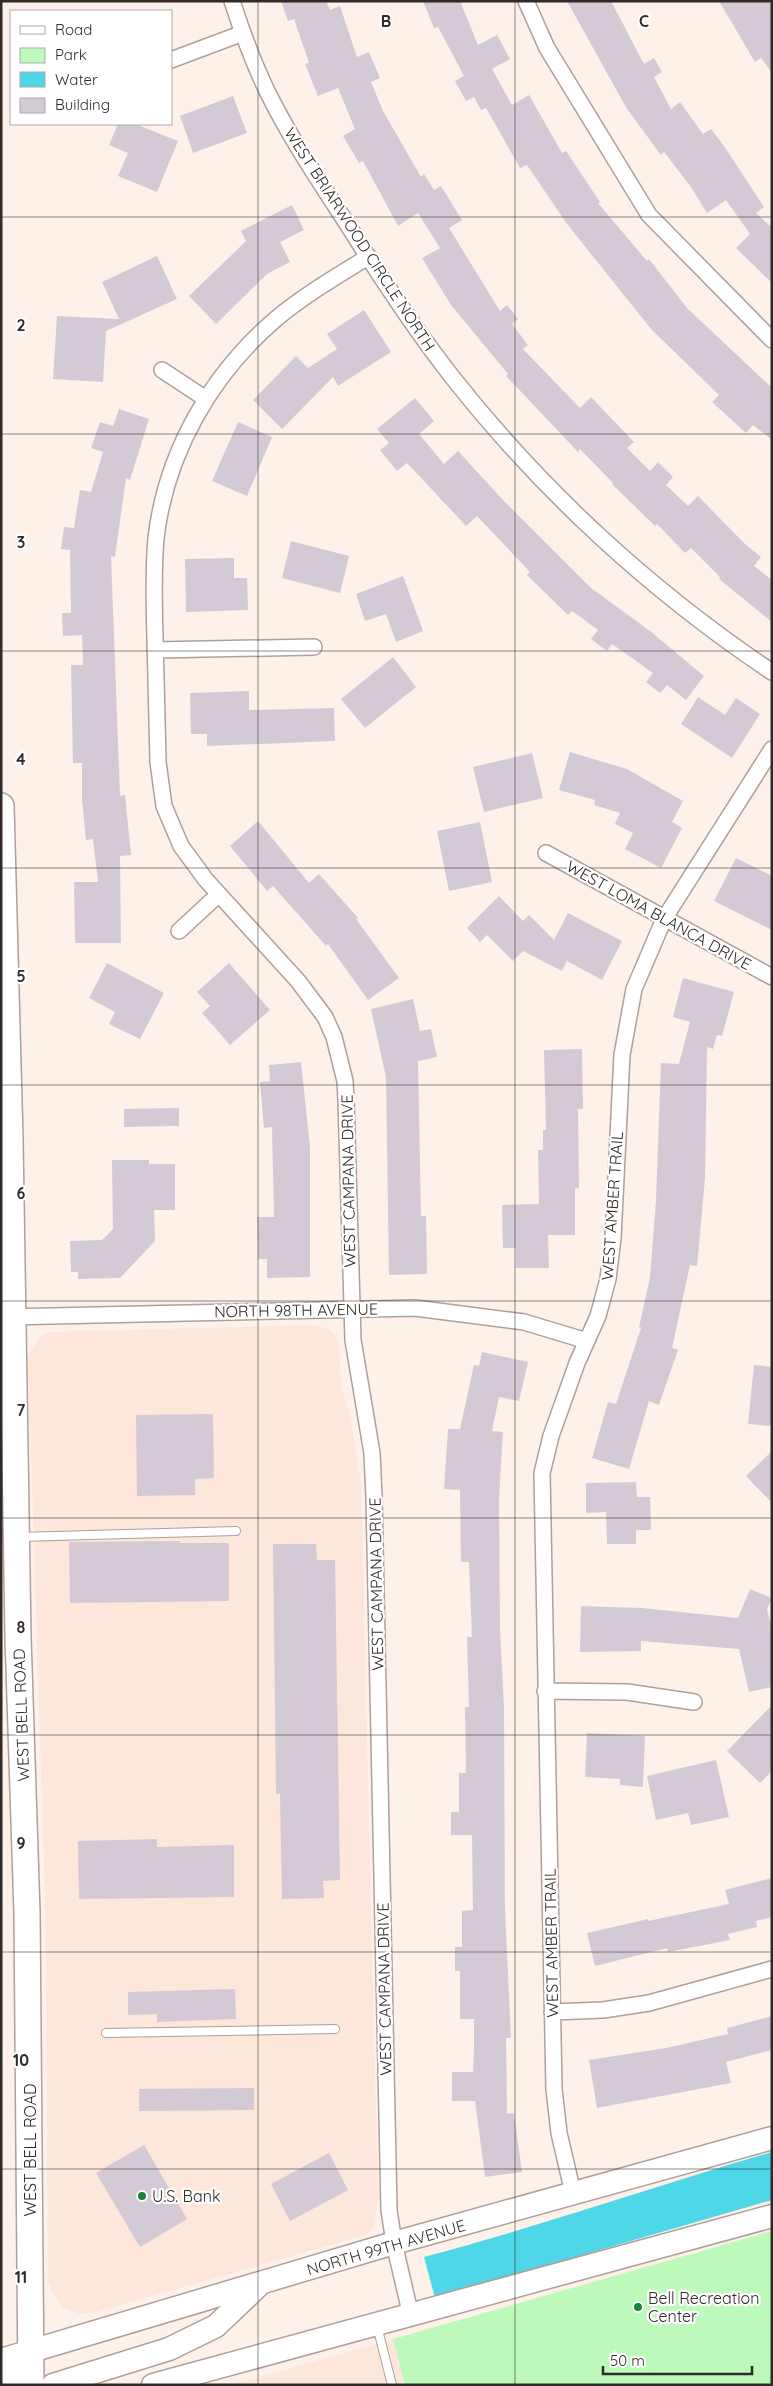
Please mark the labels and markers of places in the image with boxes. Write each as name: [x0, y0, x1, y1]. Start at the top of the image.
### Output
place label: U.S. Bank: [152, 2186, 220, 2206]
marker: U.S. Bank: [136, 2190, 148, 2202]
place label: Bell Recreation Center: [648, 2288, 760, 2326]
marker: Bell Recreation Center: [632, 2301, 644, 2313]

